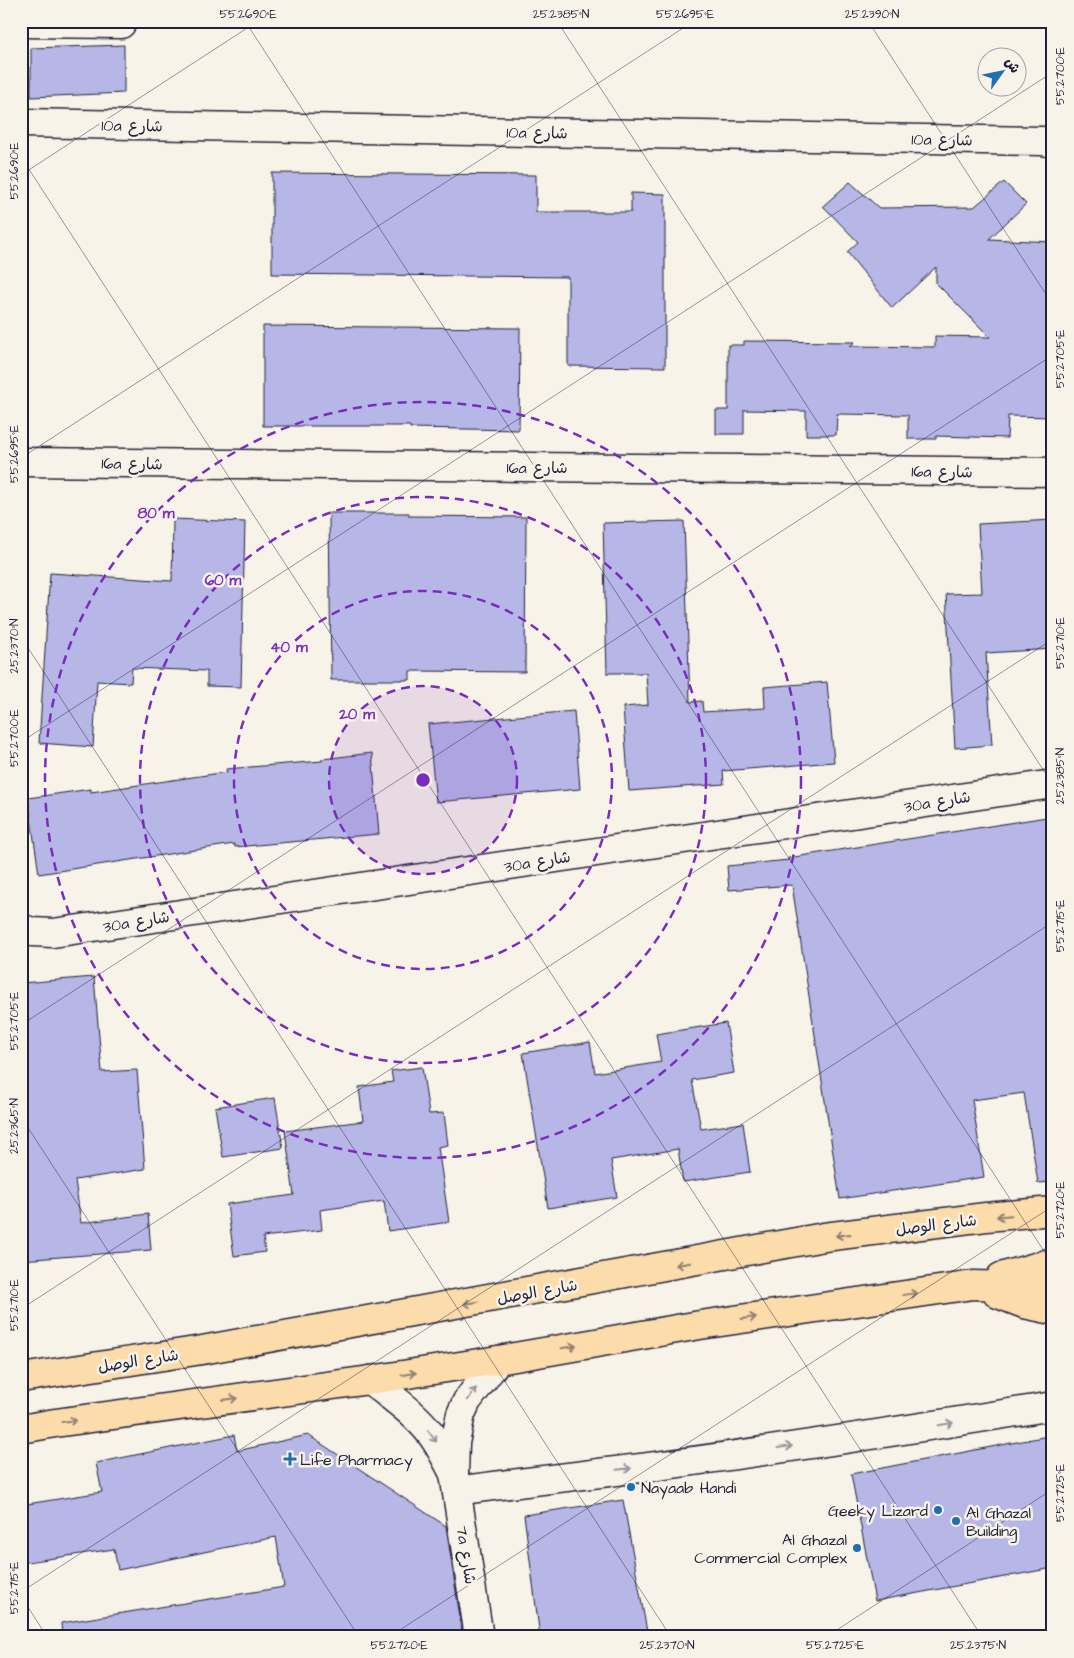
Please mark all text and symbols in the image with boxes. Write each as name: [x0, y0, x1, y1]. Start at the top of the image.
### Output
text: 55.2690°E: [219, 6, 277, 23]
text: 25.2385°N: [533, 6, 590, 23]
text: 55.2695°E: [656, 6, 714, 23]
text: 25.2390°N: [845, 6, 900, 23]
text: 55.2700°E: [1052, 47, 1069, 105]
north arrow: [976, 48, 1026, 98]
text: ش: [999, 54, 1025, 77]
street label: 10a شارع: [101, 114, 163, 138]
street label: 10a شارع: [506, 121, 568, 145]
street label: 10a شارع: [911, 128, 973, 152]
text: 55.2690°E: [6, 142, 23, 200]
text: 55.2705°E: [1052, 330, 1069, 388]
text: 55.2695°E: [6, 425, 23, 483]
street label: 16a شارع: [101, 452, 163, 476]
street label: 16a شارع: [506, 457, 568, 479]
street label: 16a شارع: [911, 460, 973, 484]
text: 80 m: [138, 503, 175, 524]
text: 60 m: [205, 570, 242, 591]
text: 55.2710°E: [1052, 617, 1069, 669]
text: 25.2370°N: [6, 618, 23, 674]
text: 40 m: [270, 637, 308, 658]
text: 20 m: [338, 704, 375, 725]
text: 55.2700°E: [6, 709, 23, 767]
text: 25.2385°N: [1052, 747, 1069, 804]
centre of rings: [414, 771, 432, 789]
street label: 30a شارع: [902, 786, 972, 818]
street label: 30a شارع: [502, 846, 572, 878]
text: 55.2715°E: [1052, 900, 1069, 952]
street label: 30a شارع: [101, 906, 171, 938]
text: 55.2705°E: [6, 992, 23, 1050]
text: 25.2365°N: [6, 1097, 23, 1154]
text: 55.2720°E: [1052, 1181, 1069, 1239]
street label: شارع الوصل: [894, 1209, 978, 1241]
one-way arrow: [997, 1211, 1013, 1220]
one-way arrow: [835, 1230, 851, 1240]
one-way arrow: [675, 1259, 691, 1269]
street label: شارع الوصل: [495, 1274, 579, 1310]
text: 55.2710°E: [6, 1279, 23, 1331]
one-way arrow: [901, 1289, 917, 1299]
one-way arrow: [464, 1298, 480, 1308]
one-way arrow: [740, 1312, 756, 1322]
one-way arrow: [561, 1342, 577, 1352]
street label: شارع الوصل: [96, 1344, 180, 1378]
one-way arrow: [400, 1368, 416, 1378]
one-way arrow: [467, 1387, 477, 1401]
one-way arrow: [222, 1394, 238, 1404]
one-way arrow: [61, 1416, 77, 1426]
one-way arrow: [937, 1418, 953, 1428]
one-way arrow: [426, 1429, 437, 1442]
one-way arrow: [776, 1442, 792, 1452]
place label: Life Pharmacy: [300, 1449, 413, 1472]
marker: Life Pharmacy: [284, 1453, 296, 1465]
one-way arrow: [615, 1464, 631, 1474]
text: 55.2725°E: [1052, 1464, 1069, 1522]
place label: Nayaab Handi: [641, 1477, 737, 1500]
marker: Nayaab Handi: [625, 1481, 637, 1493]
place label: Geeky Lizard: [828, 1500, 928, 1523]
place label: Al Ghazal Building: [966, 1502, 1031, 1543]
marker: Geeky Lizard: [932, 1504, 944, 1516]
marker: Al Ghazal Building: [950, 1515, 962, 1527]
street label: 7a شارع: [451, 1524, 481, 1586]
place label: Al Ghazal Commercial Complex: [694, 1529, 847, 1569]
marker: Al Ghazal Commercial Complex: [851, 1542, 863, 1554]
text: 55.2715°E: [6, 1562, 23, 1614]
text: 55.2720°E: [370, 1637, 428, 1654]
text: 25.2370°N: [639, 1637, 695, 1654]
text: 55.2725°E: [806, 1637, 864, 1654]
text: 25.2375°N: [950, 1637, 1007, 1654]

